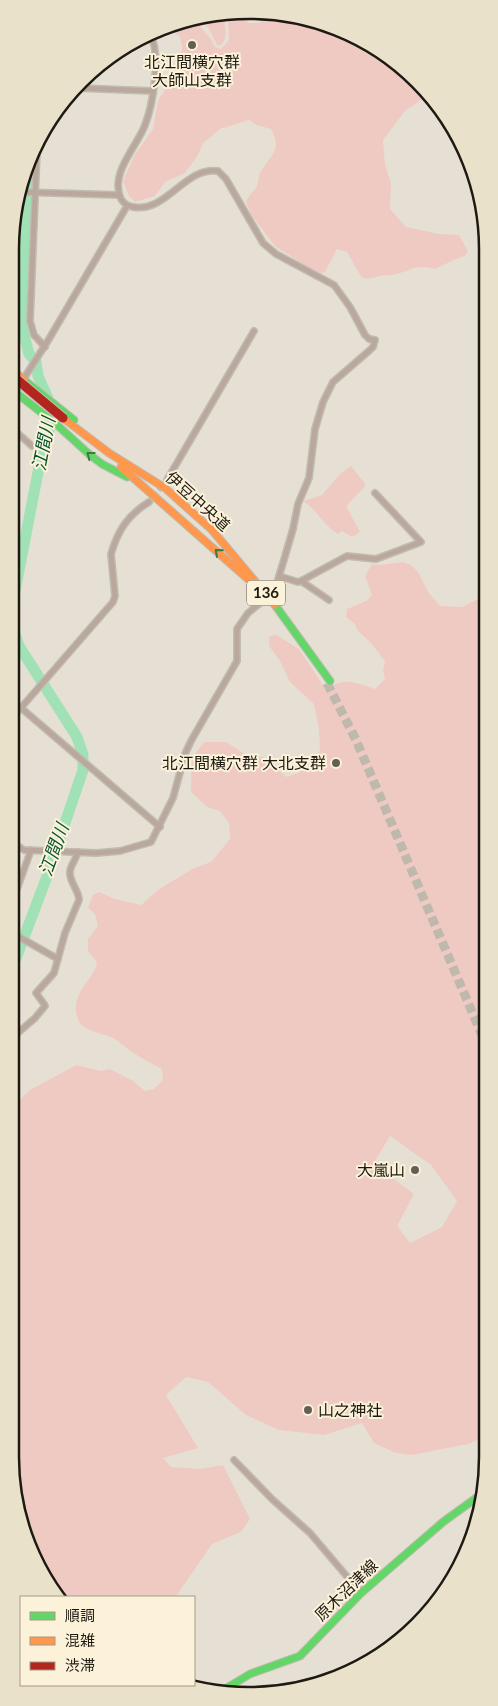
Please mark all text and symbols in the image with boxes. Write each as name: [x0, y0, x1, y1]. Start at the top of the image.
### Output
marker: 北江間横穴群 大師山支群: [186, 39, 198, 51]
place label: 北江間横穴群 大師山支群: [144, 52, 240, 89]
water label: 江間川: [27, 413, 59, 472]
one-way arrow: [87, 452, 96, 460]
street label: 伊豆中央道: [162, 467, 234, 534]
one-way arrow: [215, 549, 224, 557]
road number: 136: [247, 580, 285, 606]
place label: 北江間横穴群 大北支群: [162, 753, 326, 772]
marker: 北江間横穴群 大北支群: [330, 757, 342, 769]
water label: 江間川: [33, 819, 73, 879]
place label: 大嵐山: [357, 1160, 405, 1179]
marker: 大嵐山: [409, 1164, 421, 1176]
place label: 山之神社: [318, 1400, 382, 1419]
marker: 山之神社: [302, 1404, 314, 1416]
street label: 原木沼津線: [310, 1555, 381, 1624]
legend: [20, 1596, 195, 1686]
text: 順調: [65, 1606, 95, 1624]
text: 混雑: [65, 1631, 95, 1649]
text: 渋滞: [65, 1656, 95, 1674]

